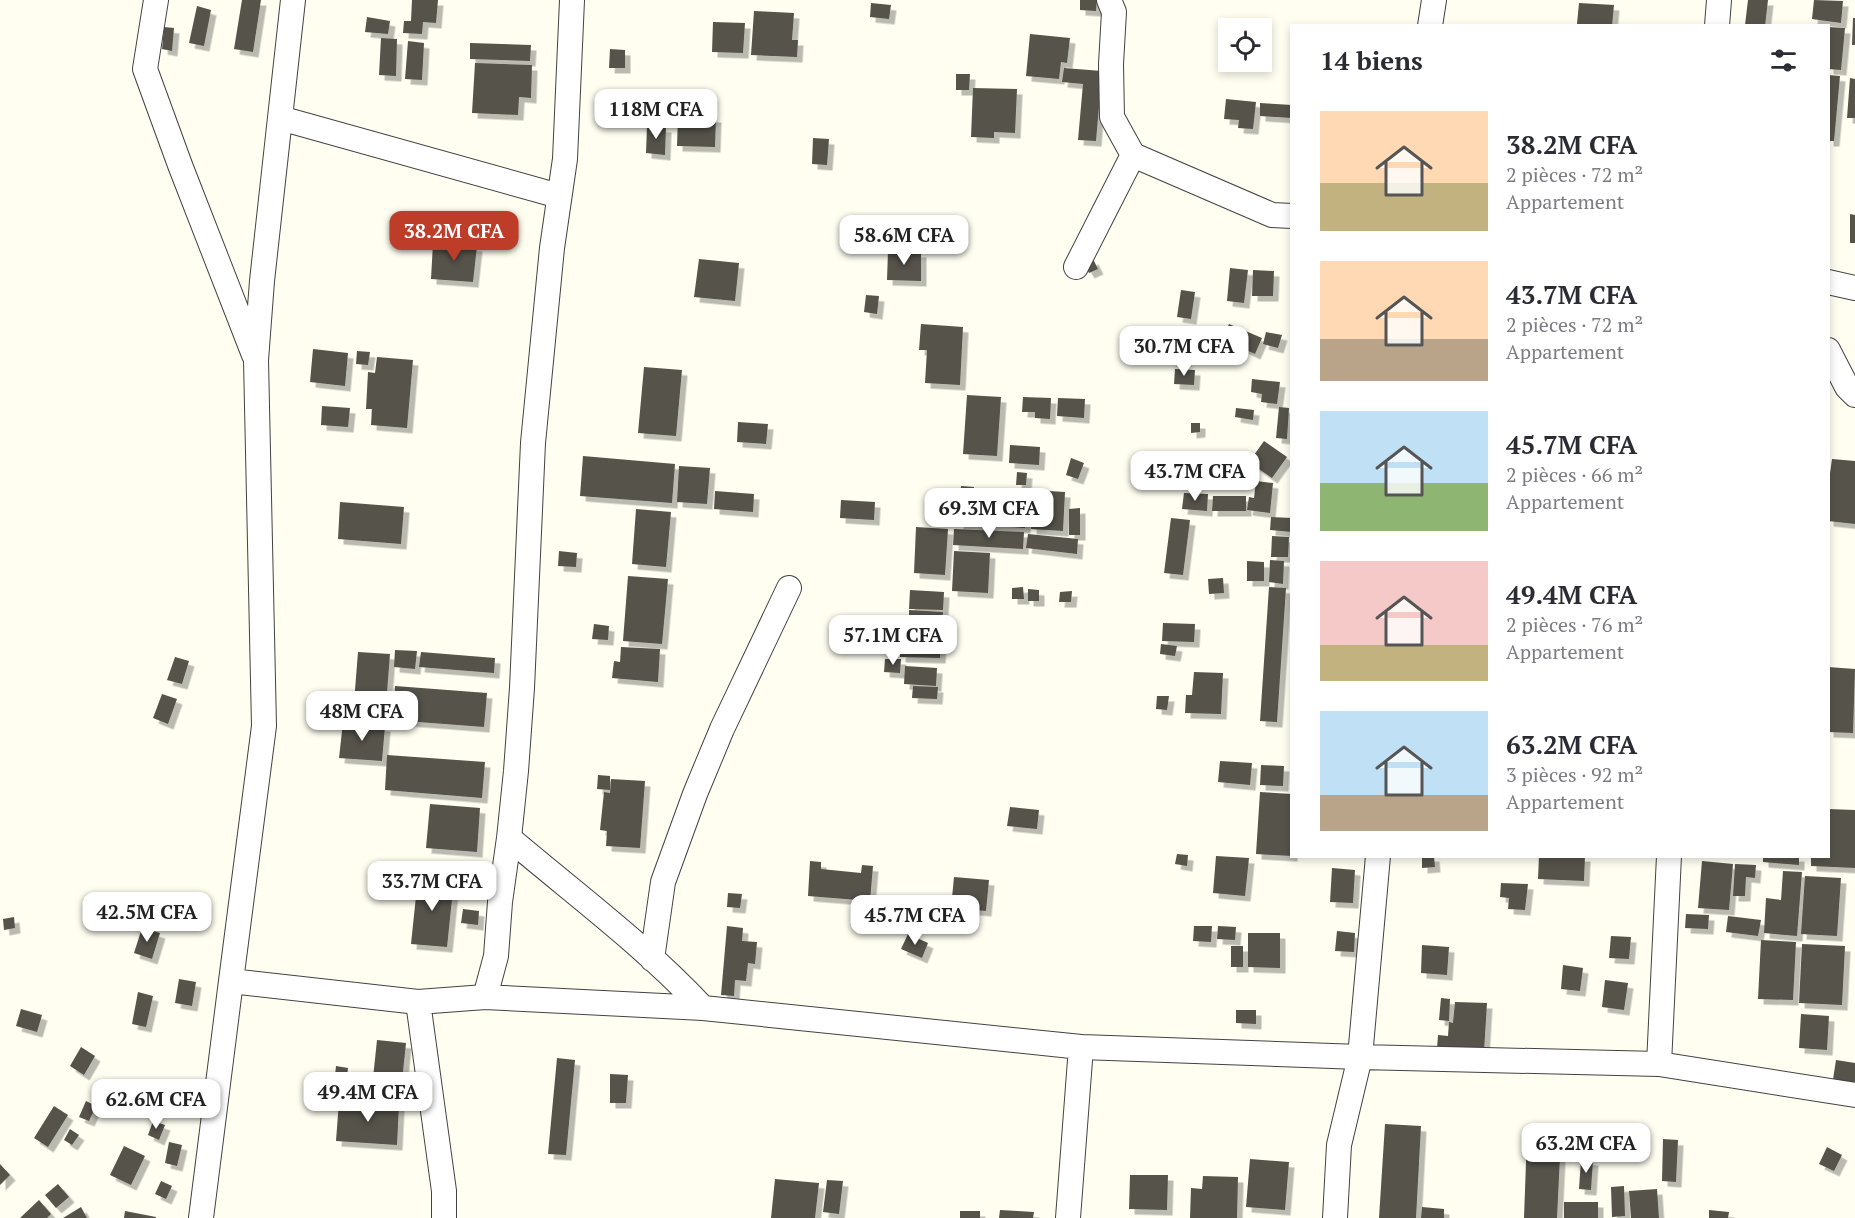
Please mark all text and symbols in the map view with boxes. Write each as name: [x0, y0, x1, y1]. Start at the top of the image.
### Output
map controls: [1218, 18, 1272, 72]
button: locate: [1218, 18, 1272, 72]
text: 14 biens: [1320, 43, 1423, 77]
icon: filters: [1767, 44, 1800, 77]
pin: 118M CFA: [594, 89, 718, 140]
text: 118M CFA: [608, 95, 704, 122]
text: 38.2M CFA: [1506, 127, 1637, 161]
icon: home: [1368, 135, 1440, 207]
text: 2 pièces · 72 m²: [1506, 161, 1643, 188]
text: Appartement: [1506, 188, 1624, 215]
pin: 38.2M CFA: [385, 211, 523, 262]
pin: 58.6M CFA: [835, 215, 973, 266]
text: 38.2M CFA: [403, 217, 505, 244]
text: 58.6M CFA: [853, 221, 955, 248]
text: 43.7M CFA: [1506, 277, 1637, 311]
icon: home: [1368, 285, 1440, 357]
text: 2 pièces · 72 m²: [1506, 311, 1643, 338]
pin: 30.7M CFA: [1115, 326, 1253, 377]
text: 30.7M CFA: [1133, 332, 1235, 359]
text: Appartement: [1506, 338, 1624, 365]
text: 45.7M CFA: [1506, 427, 1637, 461]
icon: home: [1368, 435, 1440, 507]
pin: 43.7M CFA: [1126, 451, 1264, 502]
text: 43.7M CFA: [1144, 457, 1246, 484]
text: 2 pièces · 66 m²: [1506, 461, 1643, 488]
pin: 69.3M CFA: [920, 488, 1058, 539]
text: Appartement: [1506, 488, 1624, 515]
text: 69.3M CFA: [938, 494, 1040, 521]
text: 49.4M CFA: [1506, 577, 1637, 611]
icon: home: [1368, 585, 1440, 657]
text: 2 pièces · 76 m²: [1506, 611, 1643, 638]
pin: 57.1M CFA: [824, 615, 962, 666]
text: 57.1M CFA: [843, 621, 943, 648]
text: Appartement: [1506, 638, 1624, 665]
pin: 48M CFA: [307, 691, 417, 742]
text: 48M CFA: [320, 697, 404, 724]
text: 63.2M CFA: [1506, 727, 1637, 761]
icon: home: [1368, 735, 1440, 807]
text: 3 pièces · 92 m²: [1506, 761, 1643, 788]
text: Appartement: [1506, 788, 1624, 815]
pin: 33.7M CFA: [363, 861, 501, 912]
text: 33.7M CFA: [381, 867, 483, 894]
pin: 42.5M CFA: [78, 892, 216, 943]
pin: 45.7M CFA: [846, 895, 984, 946]
text: 42.5M CFA: [96, 898, 198, 925]
text: 45.7M CFA: [864, 901, 966, 928]
pin: 49.4M CFA: [299, 1072, 437, 1123]
text: 49.4M CFA: [317, 1078, 419, 1105]
pin: 62.6M CFA: [87, 1079, 225, 1130]
text: 62.6M CFA: [105, 1085, 207, 1112]
pin: 63.2M CFA: [1517, 1123, 1655, 1174]
text: 63.2M CFA: [1535, 1129, 1637, 1156]

